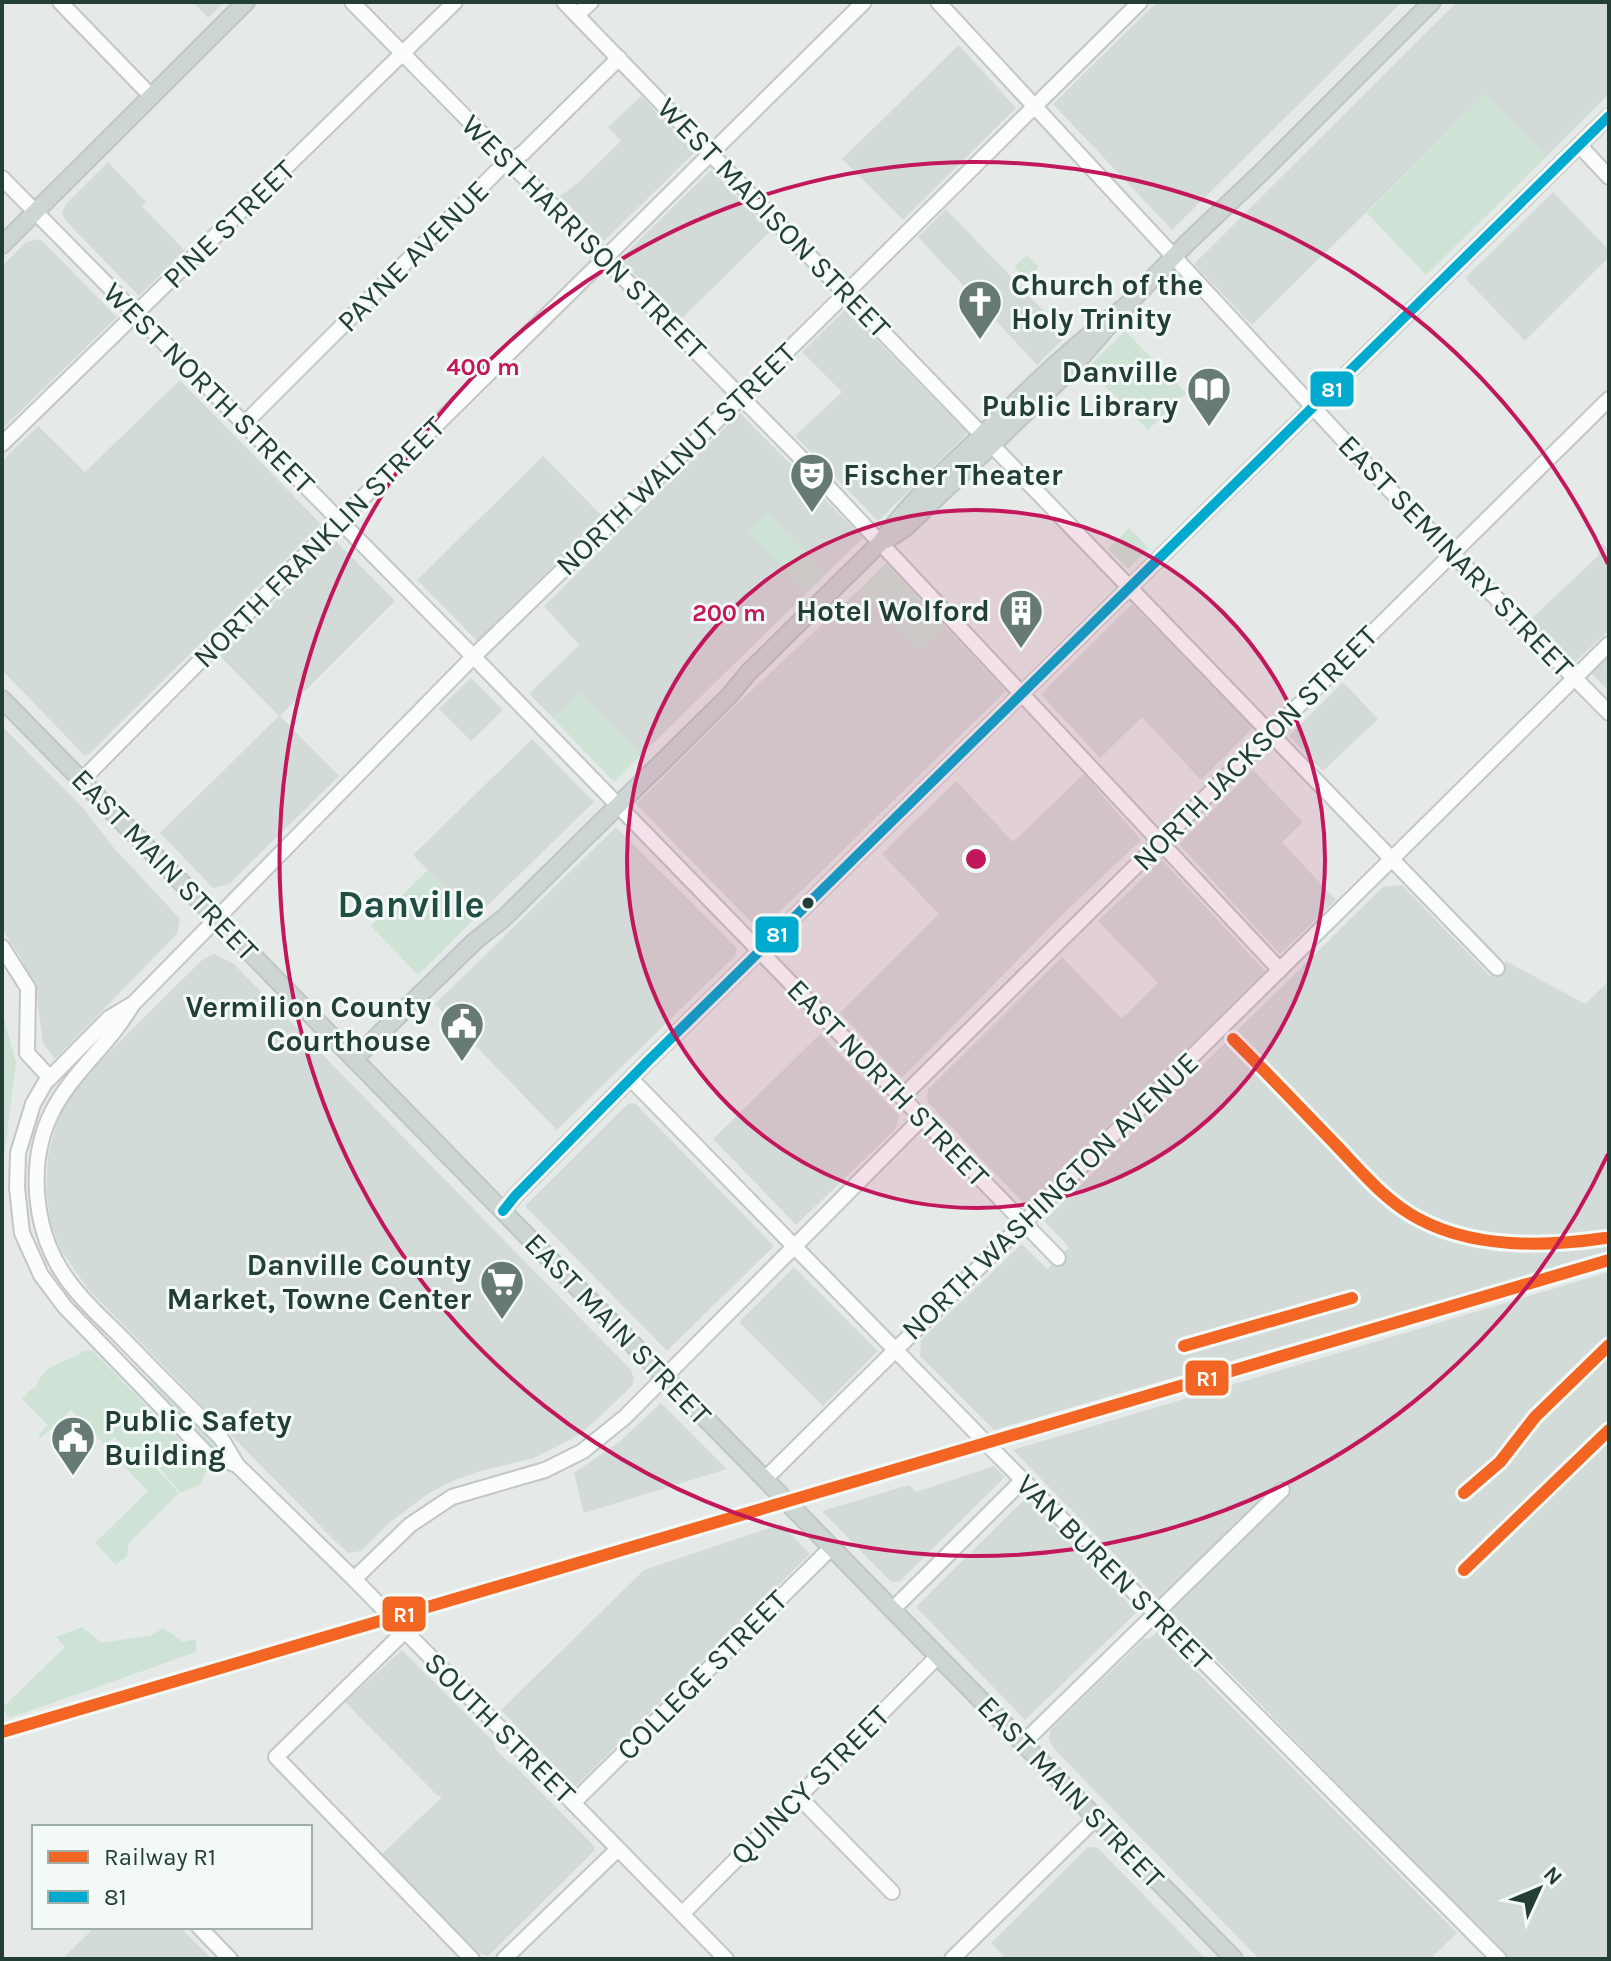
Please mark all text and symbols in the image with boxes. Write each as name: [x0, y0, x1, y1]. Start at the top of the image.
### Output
street label: WEST MADISON STREET: [650, 90, 898, 346]
street label: WEST HARRISON STREET: [454, 107, 714, 367]
street label: PINE STREET: [155, 152, 303, 296]
street label: PAYNE AVENUE: [330, 173, 496, 339]
place label: Church of the Holy Trinity: [1011, 267, 1203, 337]
street label: WEST NORTH STREET: [96, 275, 322, 501]
church icon: Church of the Holy Trinity: [956, 278, 1004, 341]
street label: NORTH WALNUT STREET: [548, 335, 804, 583]
text: 400 m: [446, 353, 520, 381]
place label: Danville Public Library: [982, 354, 1178, 424]
library icon: Danville Public Library: [1185, 365, 1233, 428]
line badge: 81: [1309, 370, 1355, 408]
text: 81: [1321, 377, 1343, 403]
street label: NORTH FRANKLIN STREET: [186, 409, 452, 675]
street label: EAST SEMINARY STREET: [1331, 427, 1581, 685]
theatre icon: Fischer Theater: [788, 451, 836, 514]
place label: Fischer Theater: [843, 457, 1063, 493]
building icon: Hotel Wolford: [997, 587, 1045, 650]
place label: Hotel Wolford: [796, 593, 990, 629]
text: 200 m: [692, 599, 766, 627]
street label: NORTH JACKSON STREET: [1125, 618, 1385, 878]
street label: EAST MAIN STREET: [64, 761, 266, 969]
centre of rings: [962, 845, 990, 873]
district label: Danville: [337, 882, 485, 927]
unlabelled marker: [800, 895, 816, 911]
line badge: 81: [754, 915, 800, 954]
text: 81: [766, 922, 788, 948]
street label: EAST NORTH STREET: [780, 972, 996, 1194]
place label: Vermilion County Courthouse: [185, 989, 431, 1059]
public building icon: Vermilion County Courthouse: [438, 1000, 486, 1063]
street label: NORTH WASHINGTON AVENUE: [894, 1044, 1206, 1348]
street label: EAST MAIN STREET: [517, 1225, 719, 1433]
place label: Danville County Market, Towne Center: [167, 1247, 471, 1317]
supermarket icon: Danville County Market, Towne Center: [478, 1258, 526, 1321]
line badge: R1: [1184, 1359, 1230, 1397]
text: R1: [1196, 1366, 1218, 1392]
place label: Public Safety Building: [104, 1403, 292, 1473]
public building icon: Public Safety Building: [49, 1414, 97, 1477]
street label: VAN BUREN STREET: [1009, 1467, 1219, 1677]
street label: COLLEGE STREET: [609, 1582, 795, 1768]
line badge: R1: [381, 1595, 427, 1633]
text: R1: [393, 1602, 415, 1628]
street label: SOUTH STREET: [417, 1645, 583, 1811]
street label: EAST MAIN STREET: [970, 1688, 1172, 1896]
street label: QUINCY STREET: [723, 1698, 897, 1872]
legend: [32, 1825, 312, 1929]
text: Railway R1: [104, 1843, 216, 1871]
north arrow: [1499, 1849, 1579, 1929]
text: N: [1538, 1861, 1568, 1891]
text: 81: [104, 1883, 127, 1911]

